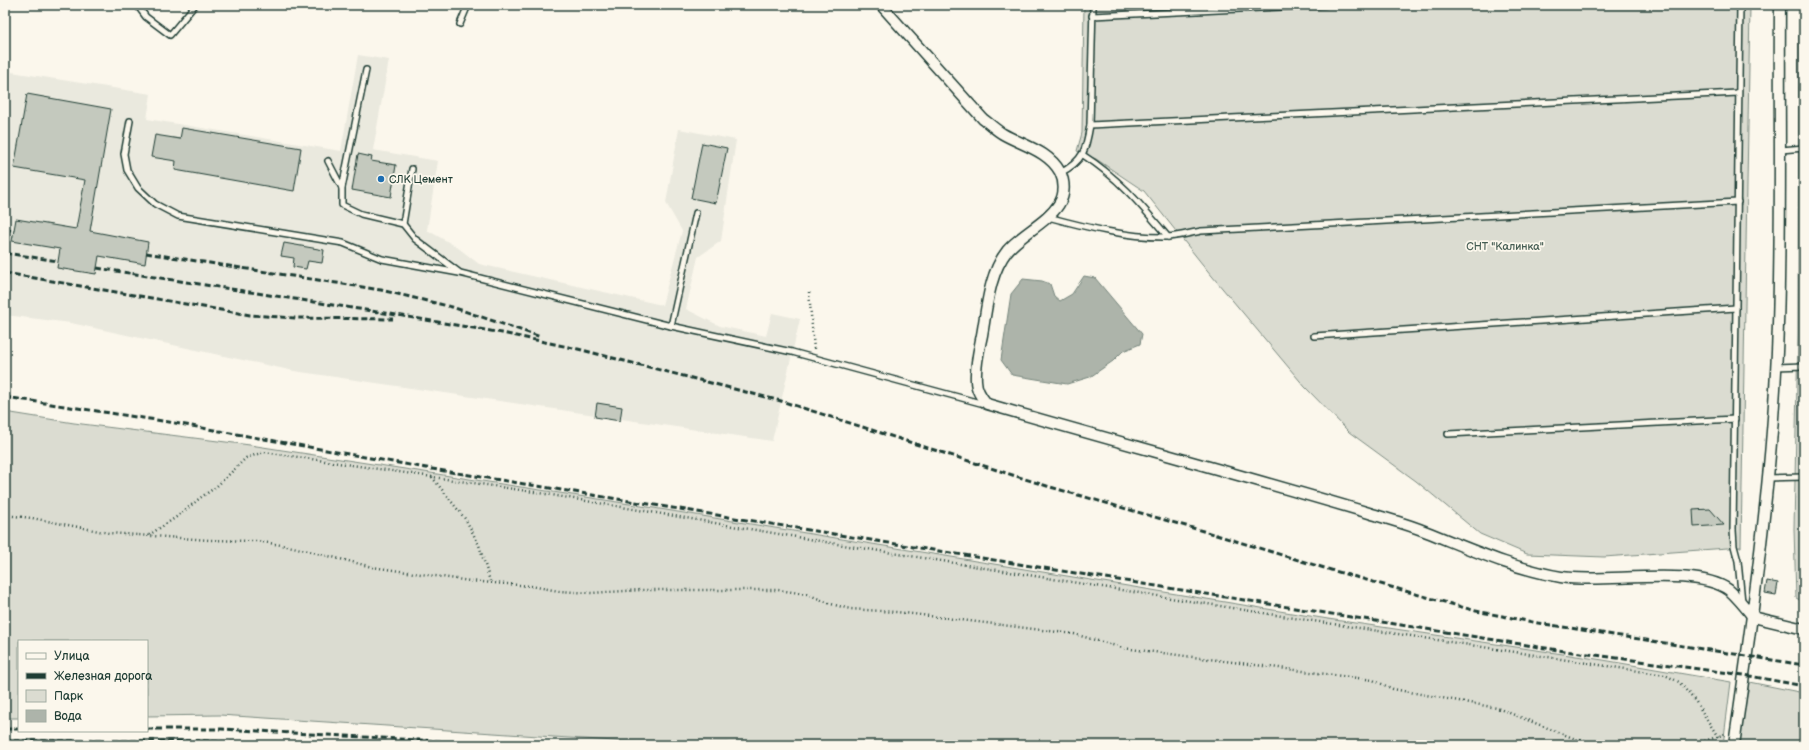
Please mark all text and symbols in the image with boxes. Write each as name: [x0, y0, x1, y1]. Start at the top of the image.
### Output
place label: СЛК Цемент: [389, 173, 453, 186]
marker: СЛК Цемент: [376, 174, 386, 184]
park label: СНТ "Калинка": [1466, 240, 1544, 253]
legend: [18, 640, 148, 732]
text: Улица: [54, 649, 90, 664]
text: Железная дорога: [54, 669, 152, 684]
text: Парк: [54, 689, 84, 704]
text: Вода: [54, 709, 82, 724]

